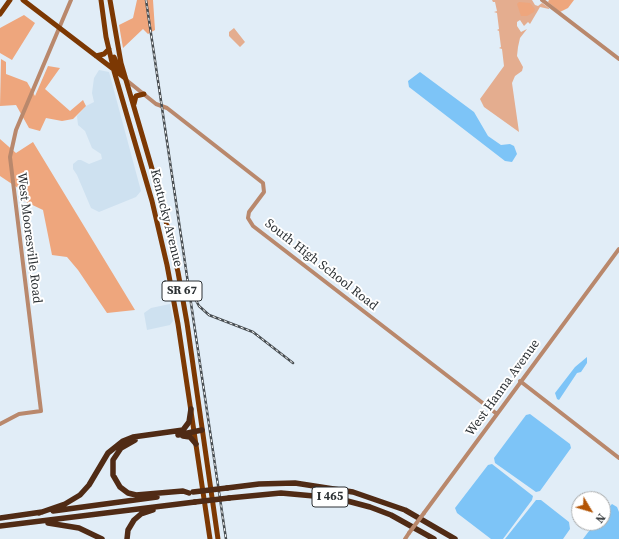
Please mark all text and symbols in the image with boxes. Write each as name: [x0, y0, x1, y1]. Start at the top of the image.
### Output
street label: Kentucky Avenue: [146, 167, 186, 269]
street label: West Mooresville Road: [13, 172, 45, 304]
street label: South High School Road: [261, 216, 381, 314]
road number: SR 67: [162, 281, 202, 301]
street label: West Hanna Avenue: [463, 337, 543, 439]
road number: I 465: [312, 487, 348, 507]
north arrow: [571, 491, 611, 531]
text: N: [592, 510, 608, 526]

